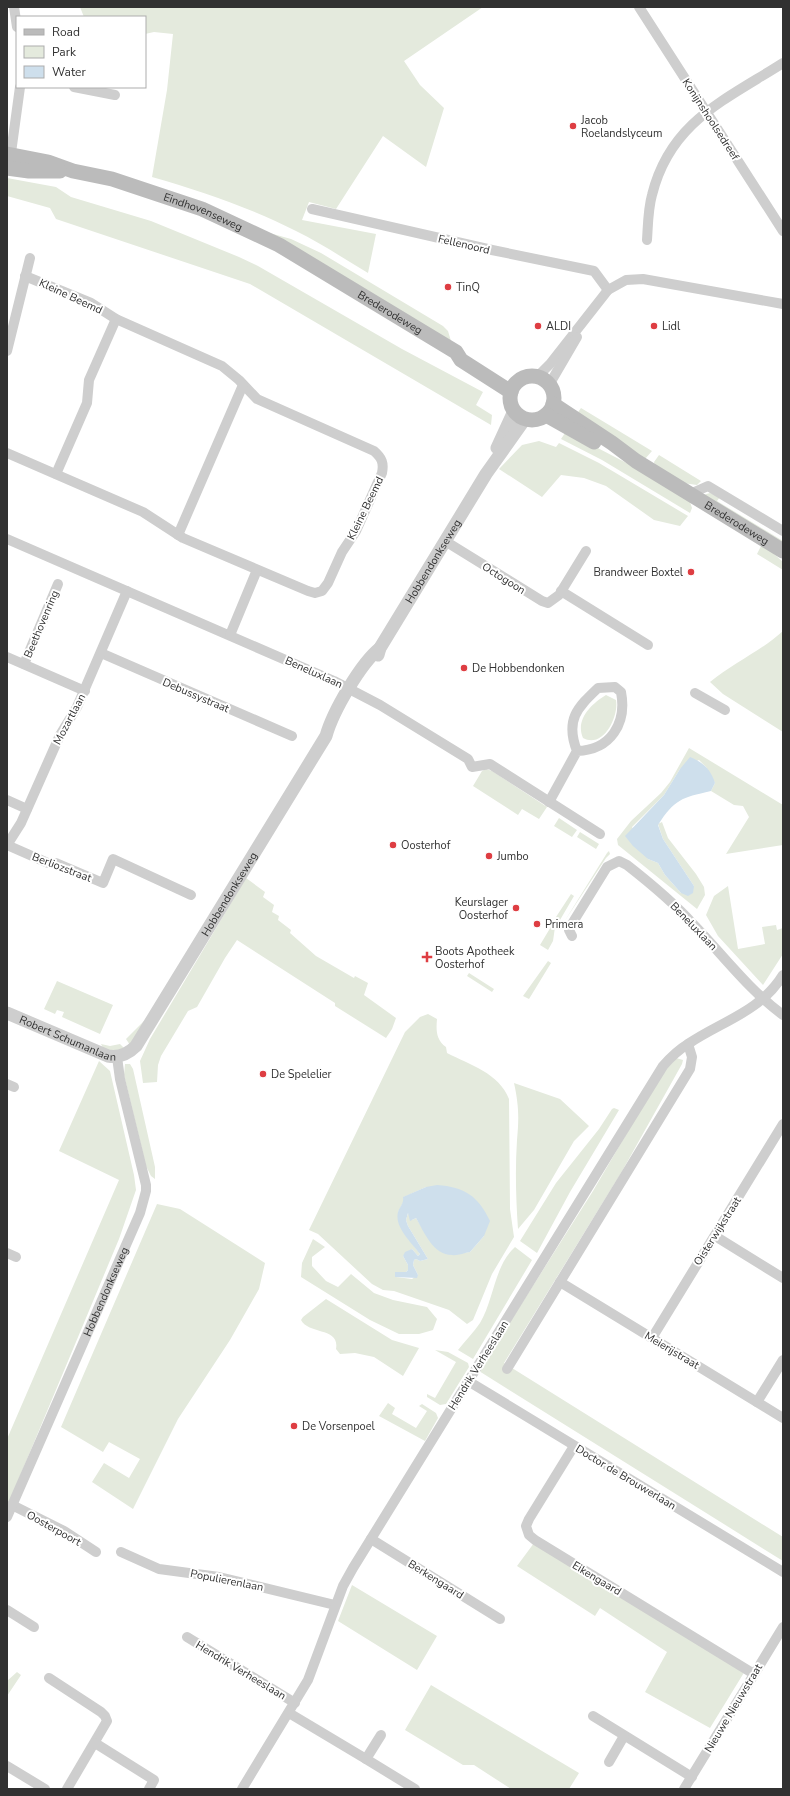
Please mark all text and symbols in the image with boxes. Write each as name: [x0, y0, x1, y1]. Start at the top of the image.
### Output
legend: [16, 16, 146, 88]
text: Road: [52, 24, 80, 40]
text: Park: [52, 44, 77, 60]
text: Water: [52, 64, 86, 80]
street label: Konijnshoolsedreef: [679, 76, 743, 163]
place label: Jacob Roelandslyceum: [580, 113, 662, 141]
marker: Jacob Roelandslyceum: [568, 121, 578, 131]
street label: Eindhovenseweg: [161, 190, 245, 235]
street label: Fellenoord: [437, 231, 491, 258]
street label: Kleine Beemd: [37, 275, 105, 318]
place label: TinQ: [456, 280, 480, 295]
marker: TinQ: [443, 282, 453, 292]
street label: Brederodeweg: [355, 287, 425, 338]
place label: ALDI: [546, 319, 571, 334]
place label: Lidl: [662, 319, 681, 334]
marker: ALDI: [533, 321, 543, 331]
marker: Lidl: [649, 321, 659, 331]
street label: Kleine Beemd: [344, 474, 387, 542]
street label: Brederodeweg: [701, 498, 772, 549]
street label: Hobbendonkseweg: [402, 516, 465, 606]
street label: Octogoon: [479, 559, 528, 598]
place label: Brandweer Boxtel: [593, 565, 684, 580]
marker: Brandweer Boxtel: [686, 567, 696, 577]
street label: Beethovenring: [20, 588, 62, 660]
street label: Beneluxlaan: [283, 653, 345, 692]
place label: De Hobbendonken: [472, 661, 565, 676]
marker: De Hobbendonken: [459, 663, 469, 673]
street label: Debussystraat: [160, 675, 232, 716]
street label: Mozartlaan: [50, 691, 89, 747]
place label: Oosterhof: [401, 838, 451, 853]
marker: Oosterhof: [388, 840, 398, 850]
street label: Berliozstraat: [30, 849, 94, 886]
street label: Hobbendonkseweg: [198, 849, 261, 939]
place label: Jumbo: [496, 849, 529, 864]
marker: Jumbo: [484, 851, 494, 861]
place label: Keurslager Oosterhof: [455, 895, 508, 923]
street label: Beneluxlaan: [667, 899, 720, 954]
marker: Keurslager Oosterhof: [511, 903, 521, 913]
place label: Primera: [545, 917, 583, 932]
marker: Primera: [532, 919, 542, 929]
place label: Boots Apotheek Oosterhof: [435, 944, 515, 972]
marker: Boots Apotheek Oosterhof: [422, 952, 432, 962]
street label: Robert Schumanlaan: [17, 1012, 116, 1065]
place label: De Spelelier: [271, 1067, 332, 1082]
marker: De Spelelier: [258, 1069, 268, 1079]
street label: Oisterwijkstraat: [690, 1194, 745, 1268]
street label: Hobbendonkseweg: [80, 1245, 132, 1339]
street label: Hendrik Verheeslaan: [445, 1318, 512, 1413]
street label: Meierijstraat: [642, 1328, 702, 1373]
place label: De Vorsenpoel: [302, 1419, 376, 1434]
marker: De Vorsenpoel: [289, 1421, 299, 1431]
street label: Doctor de Brouwerlaan: [573, 1441, 679, 1513]
street label: Oosterpoort: [24, 1507, 84, 1550]
street label: Berkengaard: [405, 1556, 466, 1602]
street label: Eikengaard: [569, 1558, 624, 1599]
street label: Populierenlaan: [189, 1566, 265, 1595]
street label: Hendrik Verheeslaan: [193, 1638, 289, 1703]
street label: Nieuwe Nieuwstraat: [701, 1661, 766, 1755]

